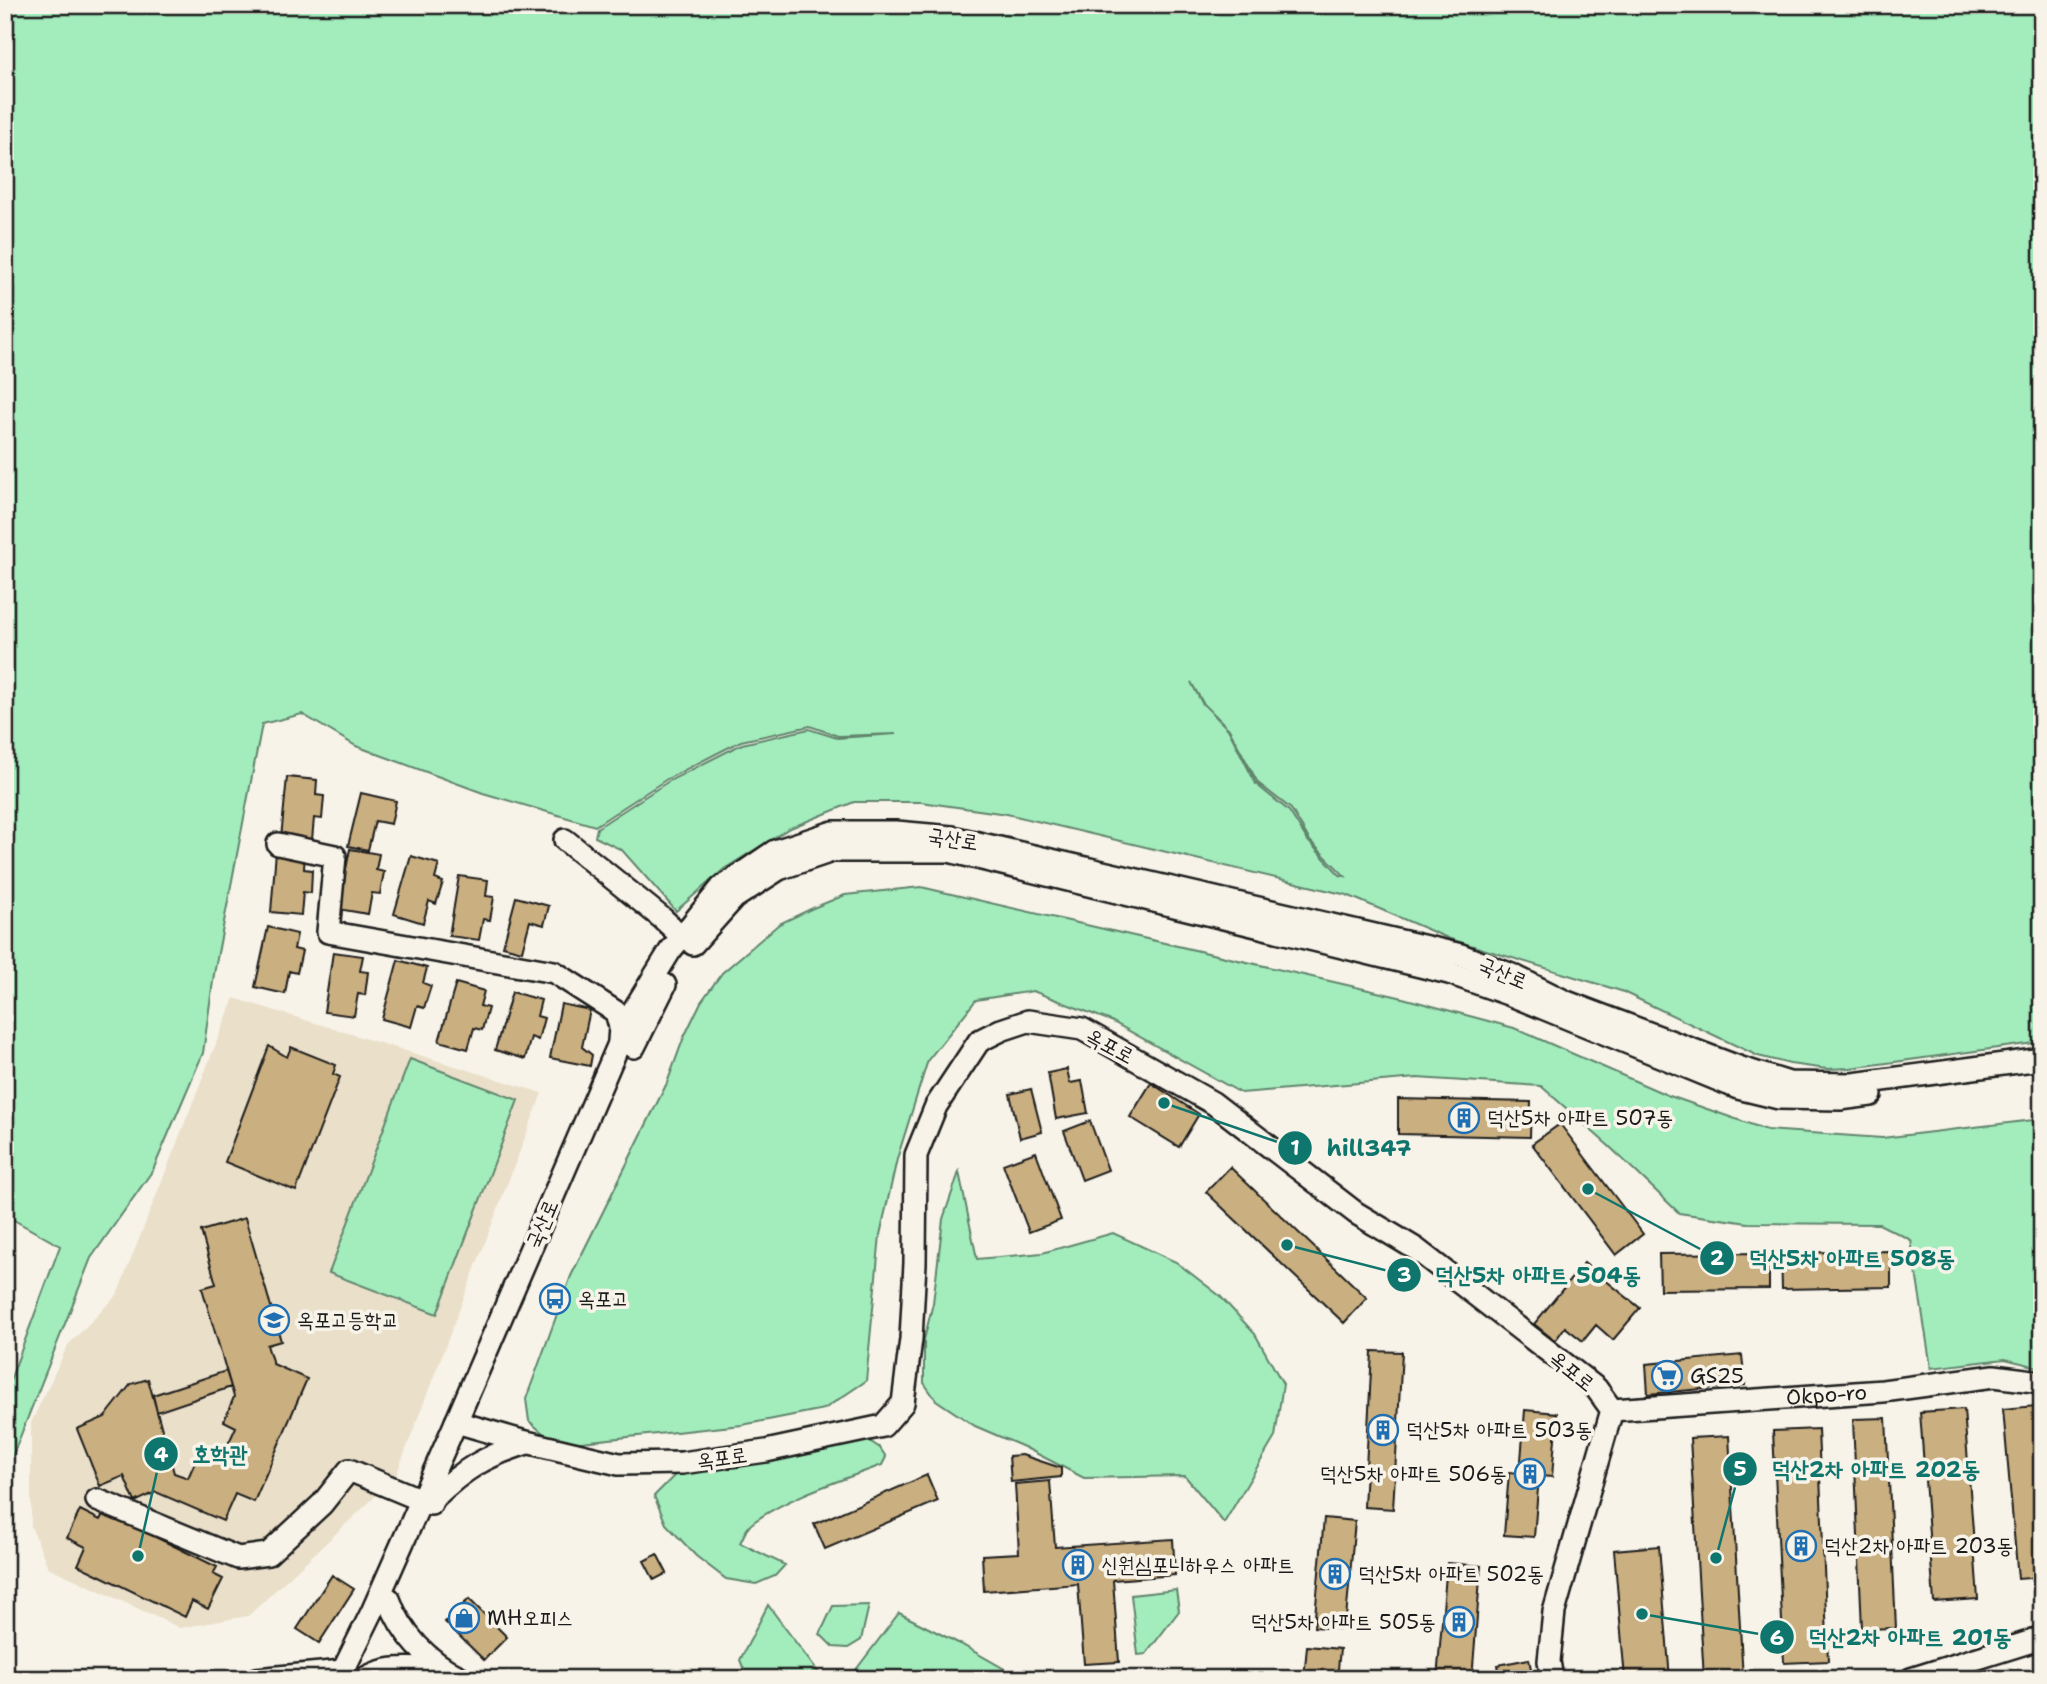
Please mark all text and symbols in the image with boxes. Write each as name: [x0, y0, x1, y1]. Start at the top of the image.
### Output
street label: 국산로: [926, 821, 980, 857]
street label: 국산로: [1474, 950, 1532, 996]
street label: 옥포로: [1081, 1022, 1139, 1070]
building icon: 덕산5차 아파트 507동: [1447, 1101, 1481, 1135]
place label: 덕산5차 아파트 507동: [1487, 1104, 1673, 1132]
callout: hill347: [1278, 1126, 1426, 1170]
text: hill347: [1327, 1133, 1411, 1163]
text: 1: [1290, 1134, 1300, 1162]
street label: 국산로: [519, 1195, 565, 1253]
callout: 덕산5차 아파트 508동: [1700, 1236, 1969, 1280]
text: 덕산5차 아파트 508동: [1749, 1243, 1955, 1273]
text: 2: [1710, 1244, 1725, 1272]
callout: 덕산5차 아파트 504동: [1386, 1253, 1656, 1297]
text: 덕산5차 아파트 504동: [1435, 1260, 1641, 1290]
text: 3: [1397, 1261, 1411, 1289]
bus stop icon: 옥포고: [538, 1282, 572, 1316]
place label: 옥포고: [578, 1285, 629, 1313]
school or university icon: 옥포고등학교: [257, 1303, 291, 1337]
place label: 옥포고등학교: [297, 1306, 398, 1334]
street label: 옥포로: [1543, 1344, 1601, 1398]
supermarket icon: GS25: [1650, 1359, 1684, 1393]
place label: GS25: [1690, 1362, 1744, 1390]
street label: Okpo-ro: [1785, 1378, 1868, 1412]
building icon: 덕산5차 아파트 503동: [1366, 1413, 1400, 1447]
place label: 덕산5차 아파트 503동: [1406, 1416, 1593, 1444]
callout: 호학관: [143, 1432, 262, 1476]
text: 호학관: [192, 1439, 248, 1469]
text: 4: [154, 1441, 169, 1469]
street label: 옥포로: [695, 1441, 749, 1475]
callout: 덕산2차 아파트 202동: [1723, 1447, 1994, 1491]
text: 덕산2차 아파트 202동: [1772, 1454, 1980, 1484]
text: 5: [1733, 1455, 1747, 1483]
building icon: 덕산5차 아파트 506동: [1513, 1457, 1547, 1491]
place label: 덕산5차 아파트 506동: [1320, 1460, 1507, 1488]
building icon: 덕산2차 아파트 203동: [1784, 1529, 1818, 1563]
place label: 덕산2차 아파트 203동: [1824, 1532, 2014, 1560]
building icon: 신원심포니하우스 아파트: [1061, 1548, 1095, 1582]
place label: 신원심포니하우스 아파트: [1101, 1551, 1294, 1579]
building icon: 덕산5차 아파트 502동: [1318, 1557, 1352, 1591]
place label: 덕산5차 아파트 502동: [1358, 1560, 1544, 1588]
shop icon: MH오피스: [447, 1601, 481, 1635]
place label: MH오피스: [487, 1604, 573, 1632]
building icon: 덕산5차 아파트 505동: [1442, 1605, 1476, 1639]
place label: 덕산5차 아파트 505동: [1251, 1608, 1436, 1636]
callout: 덕산2차 아파트 201동: [1759, 1615, 2026, 1659]
text: 덕산2차 아파트 201동: [1808, 1622, 2012, 1652]
text: 6: [1770, 1624, 1784, 1652]

